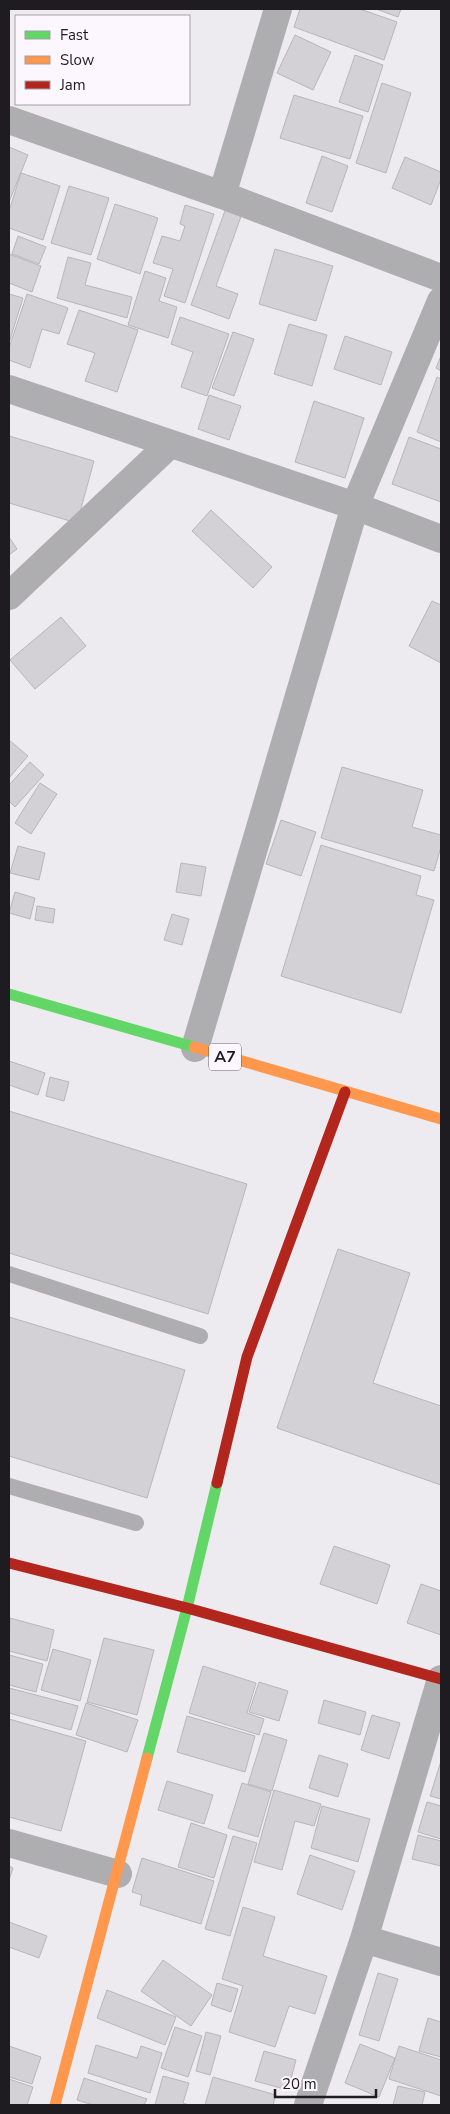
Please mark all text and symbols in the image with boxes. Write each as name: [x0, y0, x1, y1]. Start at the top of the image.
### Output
legend: [15, 15, 190, 105]
text: Fast: [60, 25, 89, 45]
text: Slow: [60, 50, 95, 70]
text: Jam: [59, 75, 86, 95]
road number: A7: [209, 1044, 241, 1070]
scale bar: [275, 2066, 376, 2098]
text: 20 m: [282, 2074, 317, 2094]

